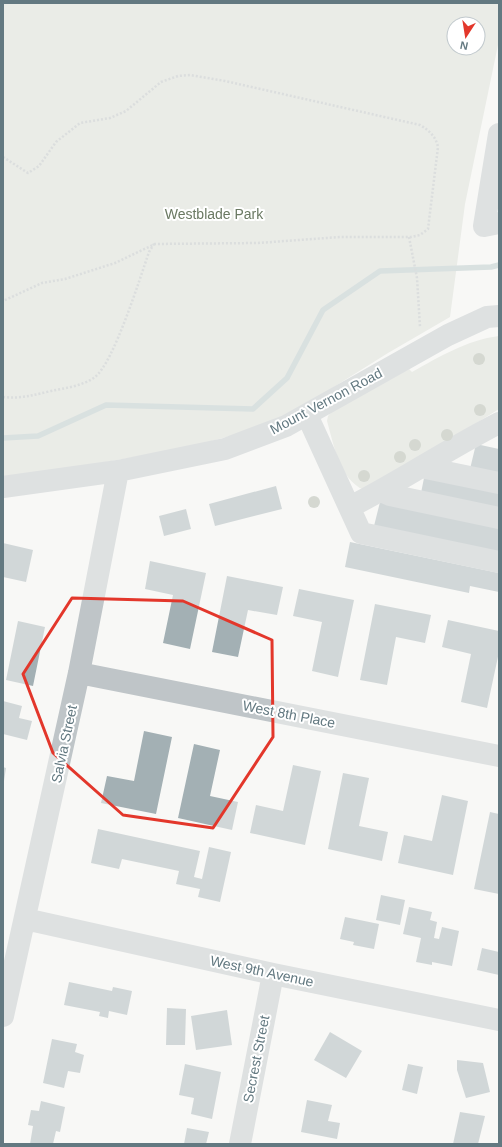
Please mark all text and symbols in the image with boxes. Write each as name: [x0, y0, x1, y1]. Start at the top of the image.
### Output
north arrow: [446, 16, 486, 56]
text: N: [459, 39, 469, 52]
park label: Westblade Park: [165, 206, 264, 222]
street label: Mount Vernon Road: [267, 365, 385, 437]
street label: West 8th Place: [241, 697, 337, 731]
street label: Salvia Street: [48, 703, 80, 784]
street label: West 9th Avenue: [209, 952, 315, 990]
street label: Secrest Street: [240, 1014, 272, 1104]

